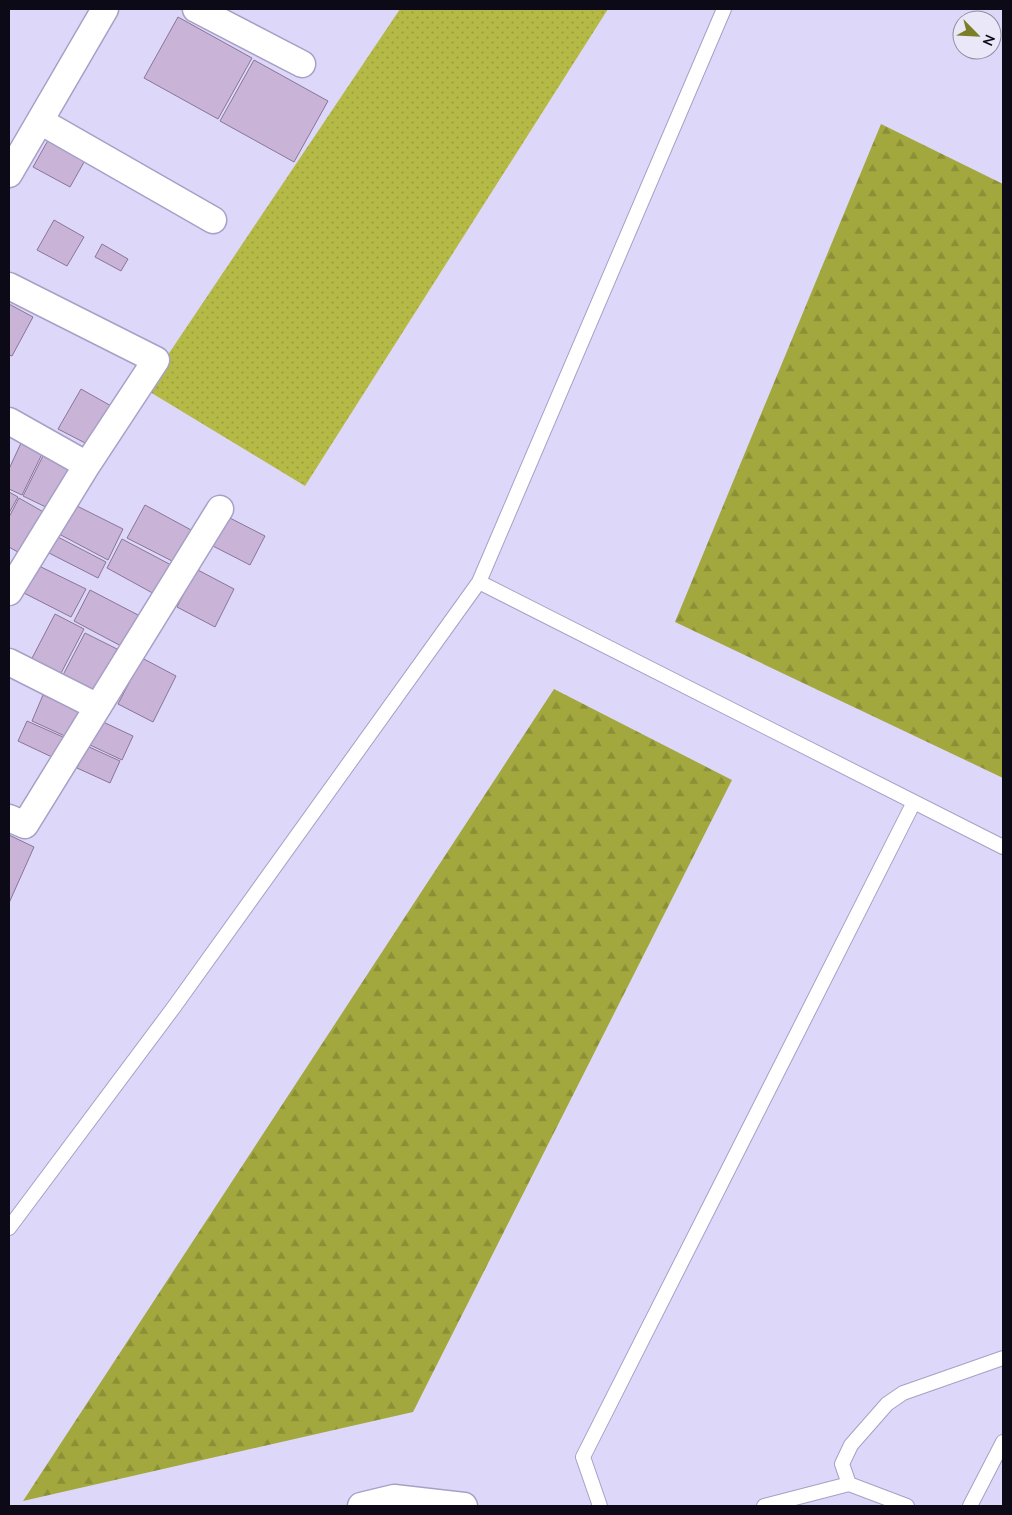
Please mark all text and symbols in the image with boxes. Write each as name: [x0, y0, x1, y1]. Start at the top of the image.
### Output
north arrow: [952, 10, 1002, 60]
text: N: [978, 31, 999, 49]

